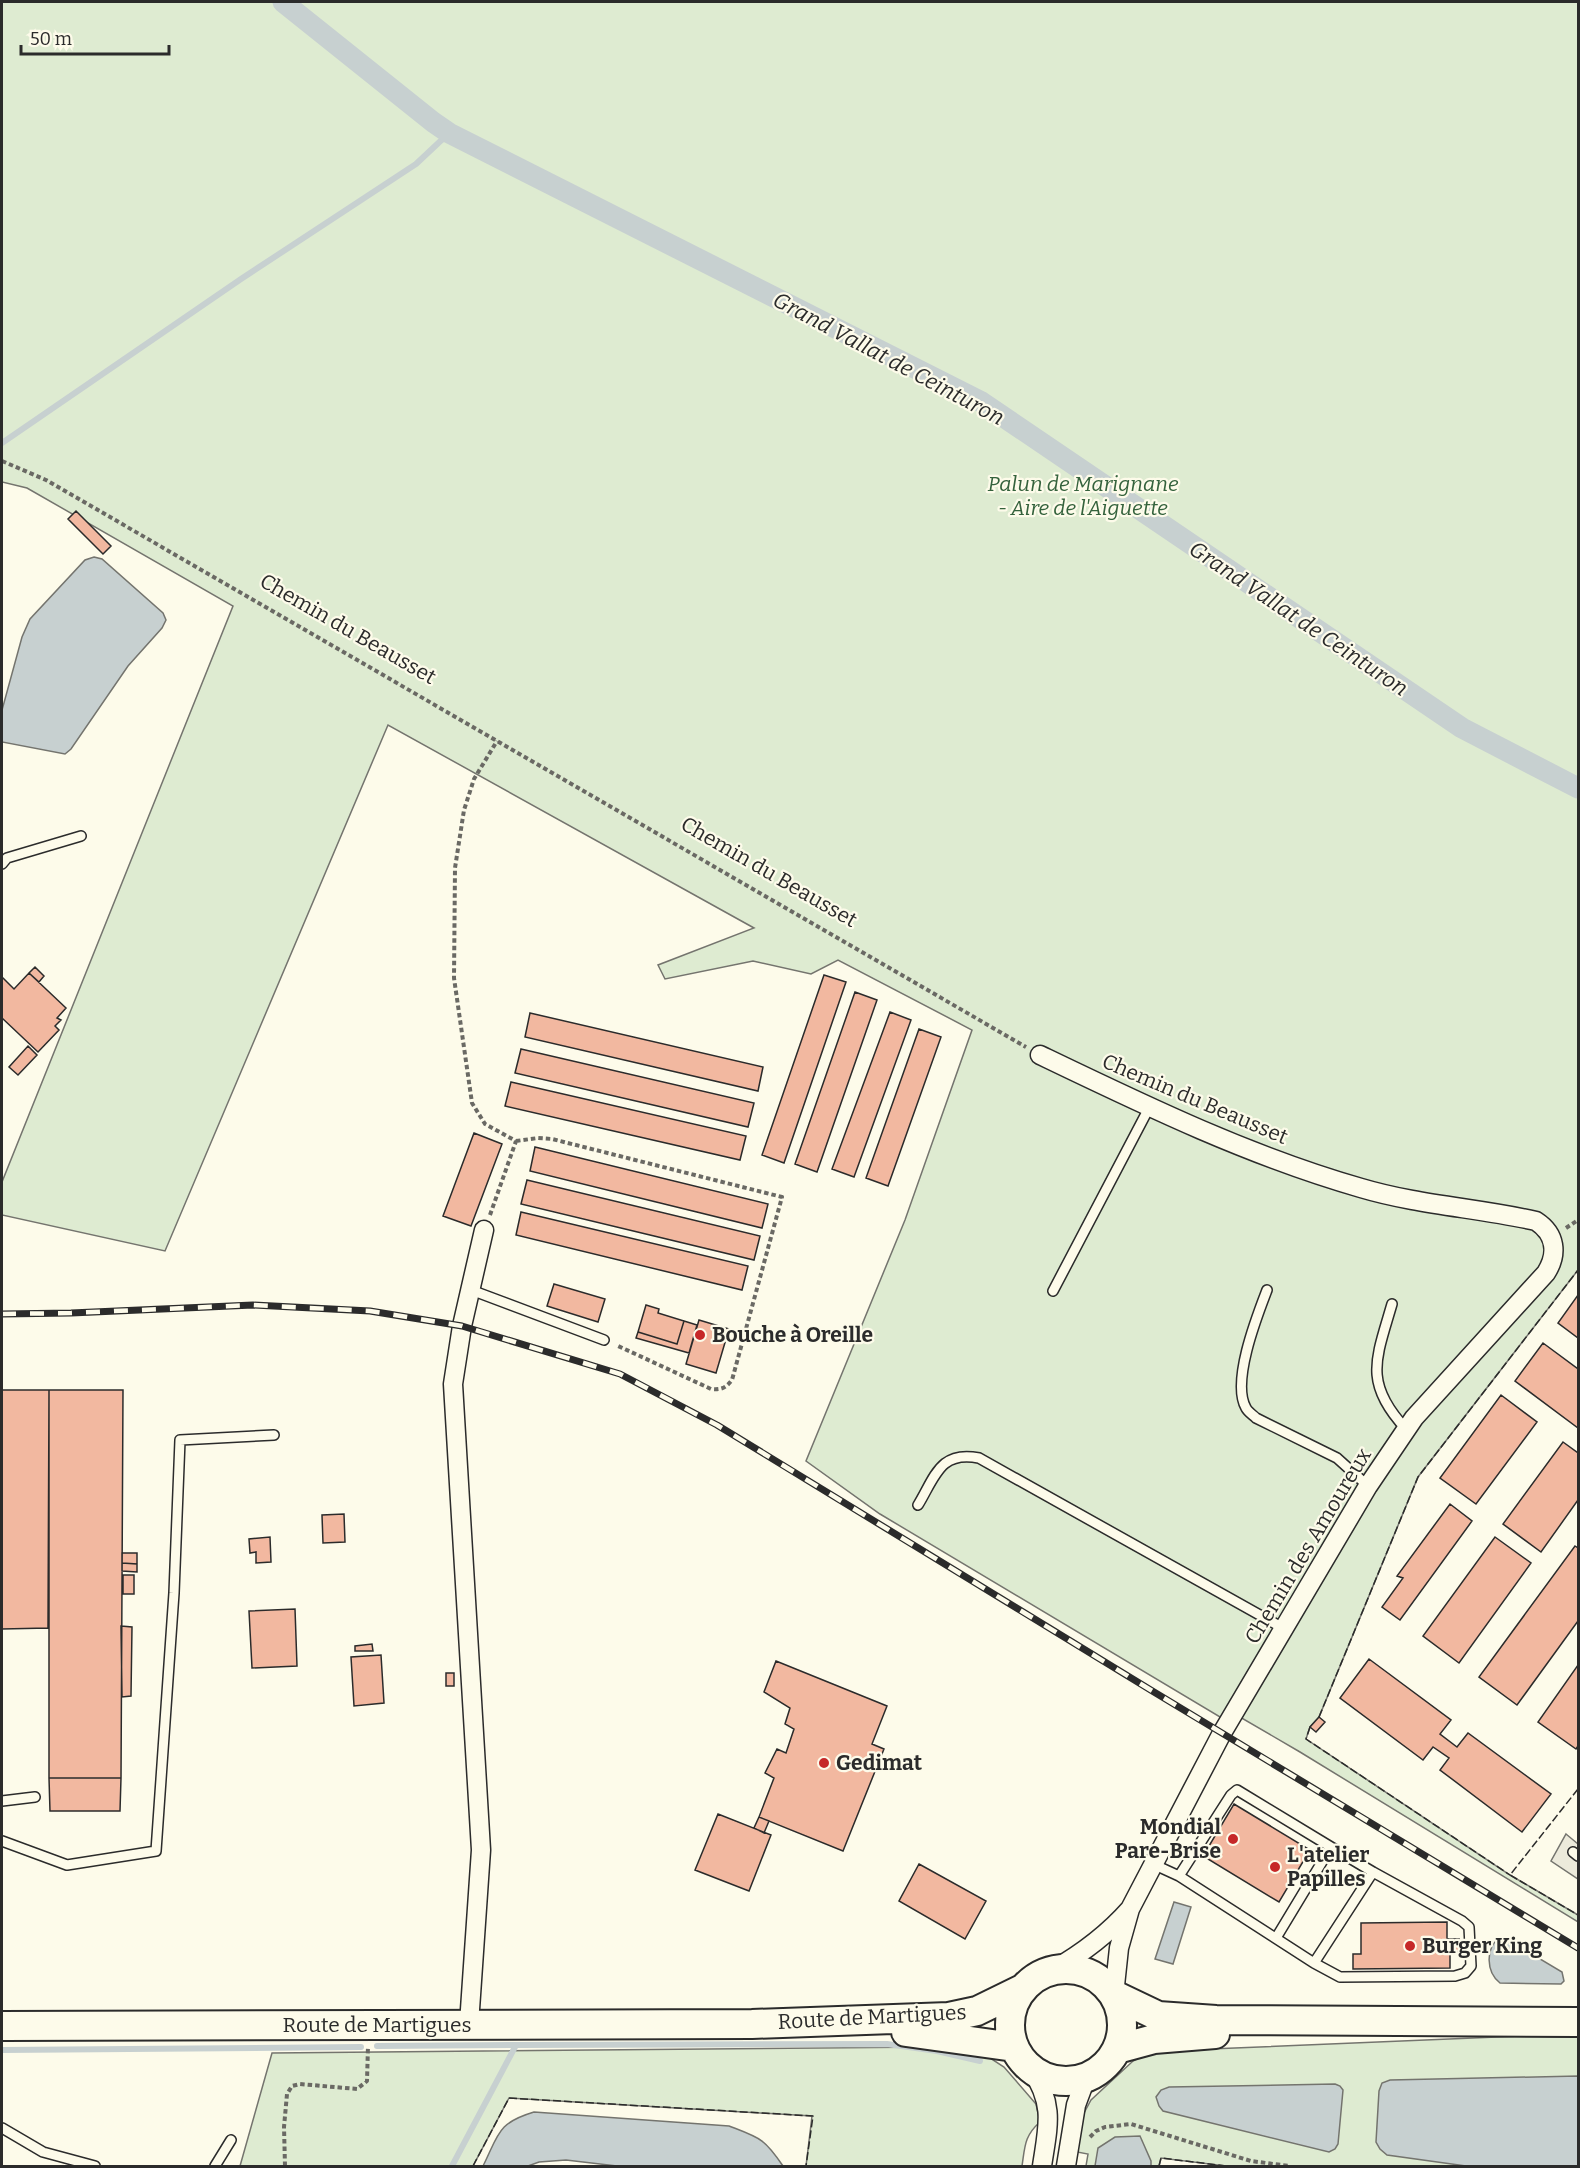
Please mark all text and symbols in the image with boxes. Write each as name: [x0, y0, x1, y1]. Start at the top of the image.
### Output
scale bar: [21, 18, 170, 56]
text: 50 m: [30, 28, 72, 50]
water label: Grand Vallat de Ceinturon: [768, 286, 1009, 431]
park label: Palun de Marignane - Aire de l'Aiguette: [987, 471, 1179, 521]
water label: Grand Vallat de Ceinturon: [1184, 535, 1413, 702]
street label: Chemin du Beausset: [255, 568, 441, 690]
street label: Chemin du Beausset: [676, 811, 862, 933]
street label: Chemin du Beausset: [1098, 1048, 1292, 1150]
place label: Bouche à Oreille: [712, 1322, 873, 1348]
marker: Bouche à Oreille: [693, 1328, 707, 1342]
street label: Chemin des Amoureux: [1239, 1443, 1377, 1649]
place label: Gedimat: [836, 1750, 923, 1776]
marker: Gedimat: [817, 1756, 831, 1770]
place label: Mondial Pare-Brise: [1115, 1814, 1221, 1864]
marker: Mondial Pare-Brise: [1226, 1832, 1240, 1846]
place label: L'atelier Papilles: [1287, 1842, 1370, 1892]
marker: L'atelier Papilles: [1268, 1860, 1282, 1874]
place label: Burger King: [1422, 1933, 1542, 1959]
marker: Burger King: [1403, 1939, 1417, 1953]
street label: Route de Martigues: [777, 1999, 967, 2035]
street label: Route de Martigues: [283, 2012, 471, 2038]

